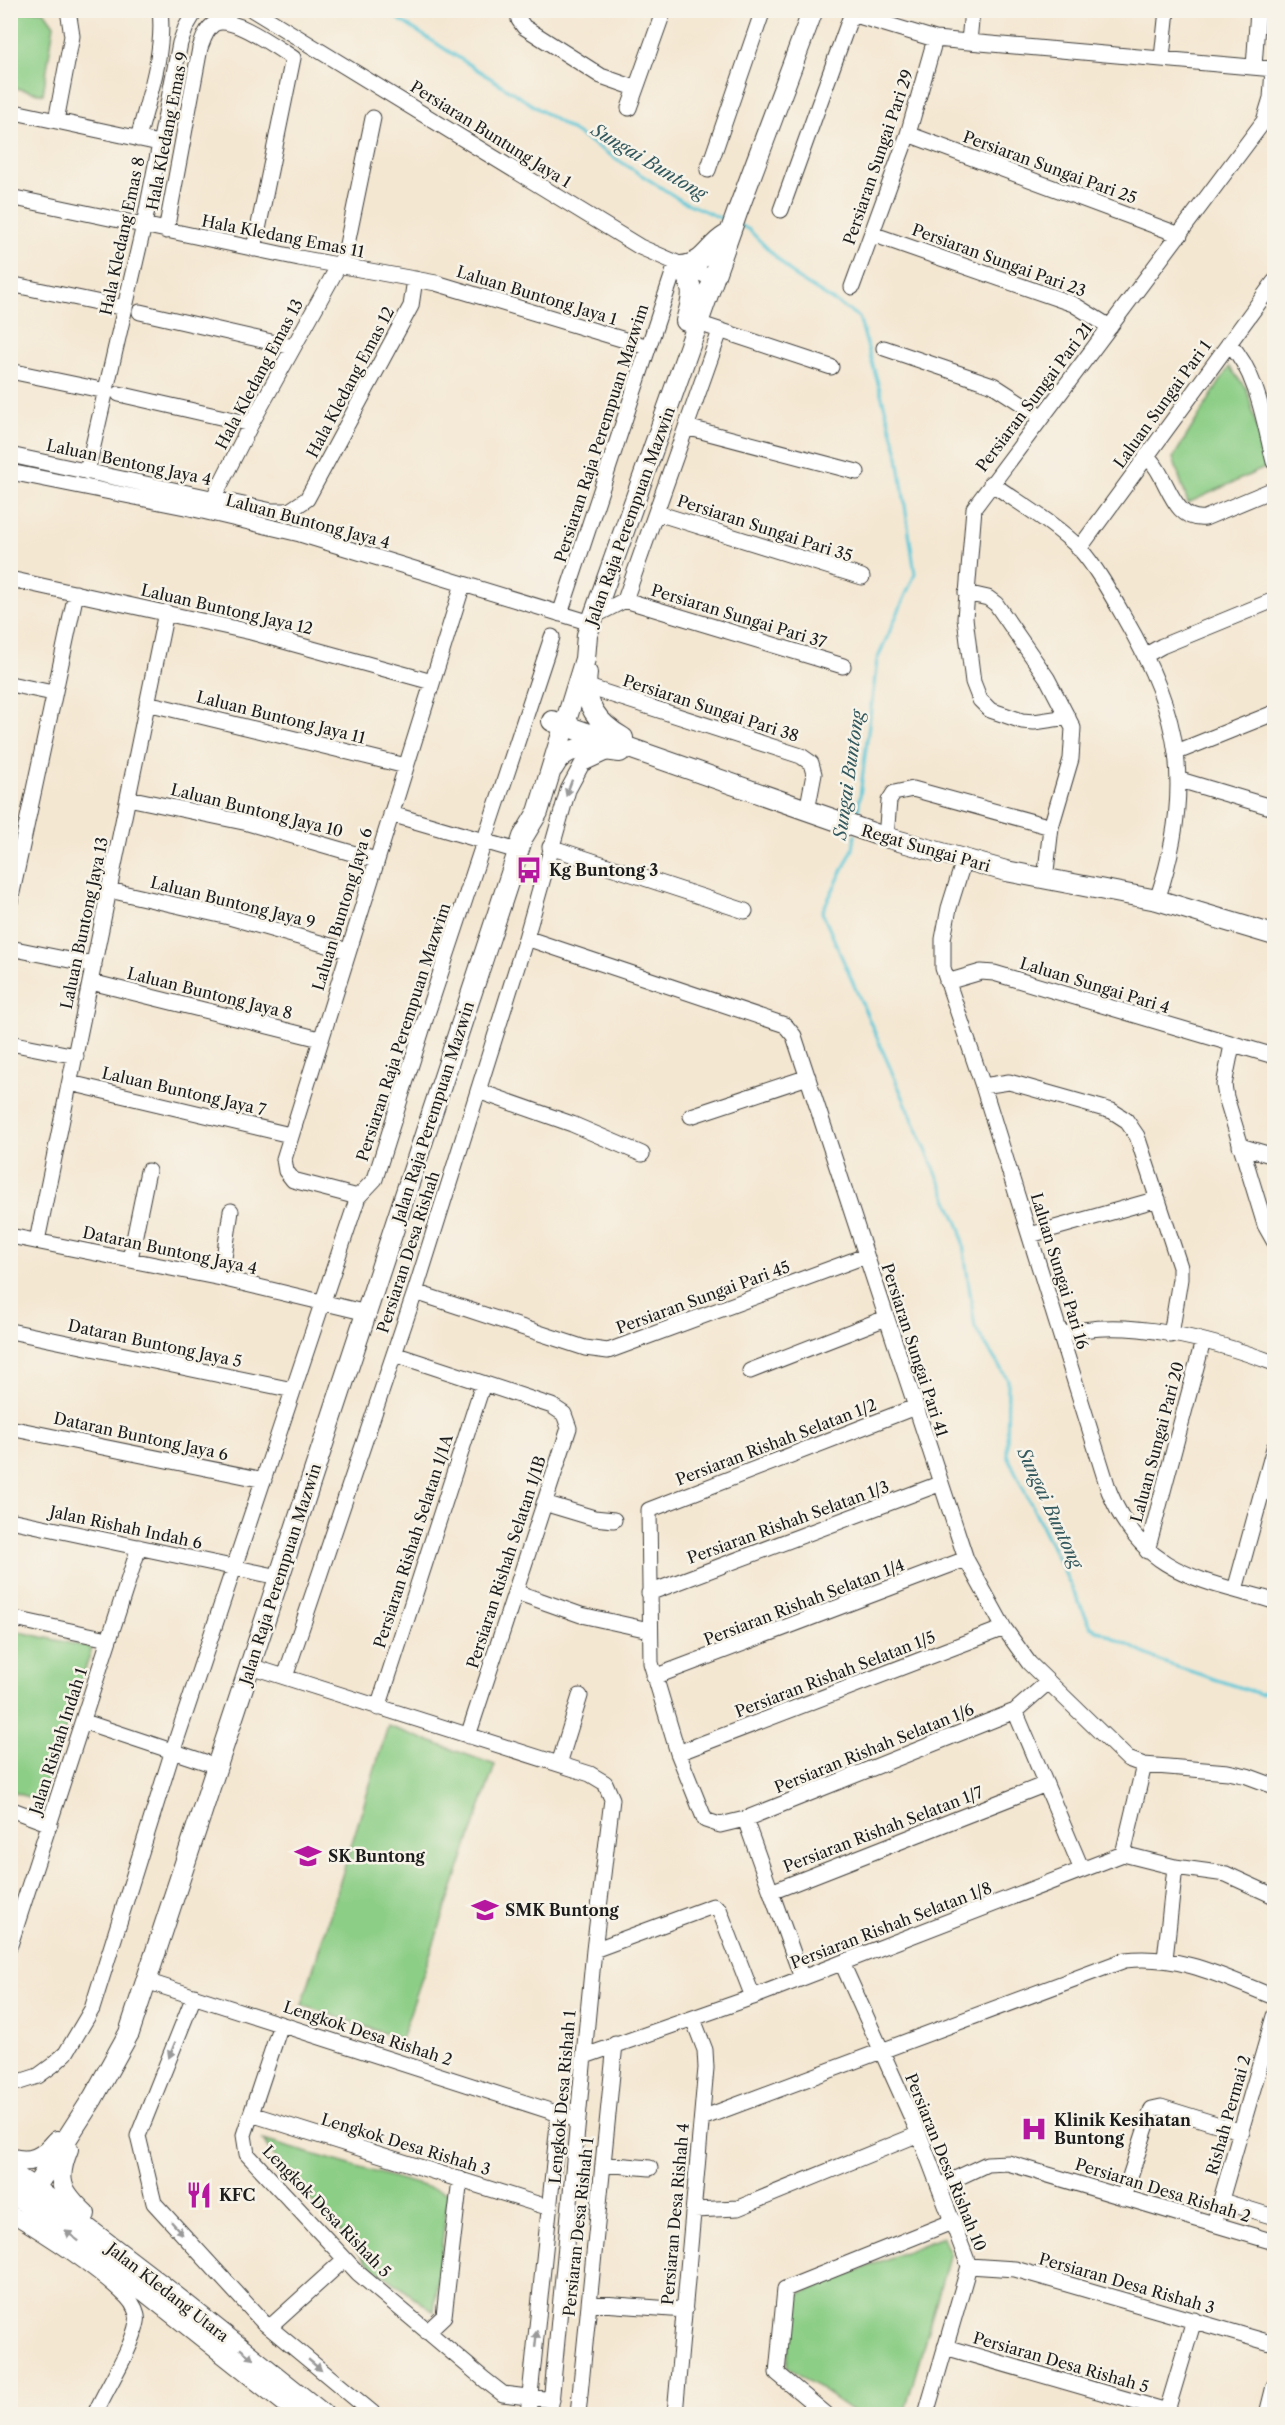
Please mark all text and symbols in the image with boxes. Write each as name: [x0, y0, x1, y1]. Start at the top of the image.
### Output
street label: Hala Kledang Emas 9: [142, 50, 192, 212]
street label: Persiaran Sungai Pari 29: [839, 67, 917, 247]
street label: Persiaran Buntung Jaya 1: [407, 76, 575, 192]
water label: Sungai Buntong: [587, 118, 712, 206]
street label: Persiaran Sungai Pari 25: [960, 126, 1140, 208]
street label: Hala Kledang Emas 8: [95, 155, 149, 317]
street label: Hala Kledang Emas 11: [200, 210, 366, 262]
street label: Persiaran Sungai Pari 23: [909, 219, 1089, 301]
street label: Laluan Buntong Jaya 1: [454, 261, 620, 329]
street label: Hala Kledang Emas 13: [211, 295, 307, 453]
street label: Persiaran Raja Perempuan Mazwim: [550, 301, 652, 565]
street label: Hala Kledang Emas 12: [302, 303, 398, 461]
street label: Persiaran Sungai Pari 21: [971, 318, 1097, 476]
street label: Laluan Sungai Pari 1: [1109, 336, 1215, 472]
street label: Jalan Raja Perempuan Mazwin: [580, 404, 679, 631]
street label: Laluan Bentong Jaya 4: [45, 435, 213, 489]
street label: Laluan Buntong Jaya 4: [224, 489, 392, 553]
street label: Persiaran Sungai Pari 35: [675, 490, 855, 566]
street label: Laluan Buntong Jaya 12: [139, 579, 315, 639]
street label: Persiaran Sungai Pari 37: [649, 580, 829, 652]
street label: Persiaran Sungai Pari 38: [620, 670, 802, 746]
street label: Laluan Buntong Jaya 11: [194, 686, 368, 748]
water label: Sungai Buntong: [829, 707, 869, 842]
street label: Laluan Buntong Jaya 10: [169, 779, 345, 841]
one-way arrow: [564, 779, 573, 797]
street label: Regat Sungai Pari: [859, 820, 993, 876]
street label: Laluan Buntong Jaya 6: [308, 825, 376, 993]
street label: Laluan Buntong Jaya 13: [56, 835, 112, 1011]
bus stop icon: Kg Buntong 3: [514, 855, 544, 885]
place label: Kg Buntong 3: [549, 860, 658, 880]
street label: Laluan Buntong Jaya 9: [148, 872, 318, 932]
street label: Persiaran Raja Perempuan Mazwim: [352, 900, 454, 1164]
street label: Laluan Sungai Pari 4: [1018, 953, 1172, 1017]
street label: Laluan Buntong Jaya 8: [125, 963, 295, 1023]
street label: Jalan Raja Perempuan Mazwin: [387, 999, 478, 1228]
street label: Laluan Buntong Jaya 7: [100, 1062, 268, 1120]
street label: Persiaran Desa Rishah: [372, 1169, 444, 1335]
street label: Laluan Sungai Pari 16: [1027, 1190, 1093, 1352]
street label: Dataran Buntong Jaya 4: [81, 1222, 259, 1278]
street label: Persiaran Sungai Pari 45: [613, 1256, 793, 1338]
street label: Persiaran Sungai Pari 41: [877, 1261, 953, 1440]
street label: Dataran Buntong Jaya 5: [66, 1315, 244, 1371]
street label: Laluan Sungai Pari 20: [1126, 1359, 1188, 1525]
street label: Persiaran Rishah Selatan 1/2: [673, 1394, 879, 1490]
street label: Dataran Buntong Jaya 6: [52, 1408, 230, 1464]
street label: Persiaran Rishah Selatan 1/1A: [369, 1430, 457, 1650]
water label: Sungai Buntong: [1012, 1443, 1088, 1574]
street label: Persiaran Rishah Selatan 1/1B: [462, 1453, 550, 1671]
street label: Jalan Raja Perempuan Mazwin: [234, 1461, 325, 1690]
street label: Persiaran Rishah Selatan 1/3: [684, 1476, 892, 1568]
street label: Jalan Rishah Indah 6: [45, 1500, 204, 1553]
street label: Persiaran Rishah Selatan 1/4: [701, 1554, 907, 1650]
street label: Persiaran Rishah Selatan 1/5: [732, 1627, 938, 1721]
street label: Jalan Rishah Indah 1: [24, 1665, 91, 1820]
street label: Persiaran Rishah Selatan 1/6: [771, 1699, 977, 1797]
street label: Persiaran Rishah Selatan 1/7: [780, 1782, 986, 1876]
school or university icon: SK Buntong: [293, 1841, 323, 1871]
place label: SK Buntong: [328, 1846, 426, 1866]
street label: Persiaran Rishah Selatan 1/8: [788, 1877, 994, 1973]
school or university icon: SMK Buntong: [470, 1895, 500, 1925]
place label: SMK Buntong: [505, 1900, 620, 1920]
street label: Lengkok Desa Rishah 2: [281, 1996, 455, 2070]
street label: Lengkok Desa Rishah 1: [544, 2009, 580, 2185]
one-way arrow: [167, 2041, 176, 2059]
street label: Rishah Permai 2: [1201, 2053, 1255, 2177]
street label: Persiaran Desa Rishah 10: [901, 2070, 991, 2254]
street label: Lengkok Desa Rishah 3: [319, 2109, 493, 2179]
place label: Klinik Kesihatan Buntong: [1054, 2110, 1191, 2148]
hospital icon: Klinik Kesihatan Buntong: [1019, 2114, 1049, 2144]
street label: Persiaran Desa Rishah 4: [657, 2122, 693, 2306]
street label: Persiaran Desa Rishah 1: [559, 2136, 597, 2318]
street label: Lengkok Desa Rishah 5: [259, 2141, 395, 2281]
street label: Persiaran Desa Rishah 2: [1073, 2154, 1253, 2226]
restaurant icon: KFC: [184, 2180, 214, 2210]
place label: KFC: [219, 2185, 255, 2205]
one-way arrow: [170, 2220, 184, 2235]
one-way arrow: [65, 2230, 81, 2242]
street label: Jalan Kledang Utara: [101, 2236, 234, 2346]
street label: Persiaran Desa Rishah 3: [1037, 2248, 1217, 2318]
street label: Persiaran Desa Rishah 5: [971, 2327, 1151, 2397]
one-way arrow: [531, 2329, 541, 2348]
one-way arrow: [239, 2348, 255, 2361]
one-way arrow: [307, 2358, 322, 2371]

